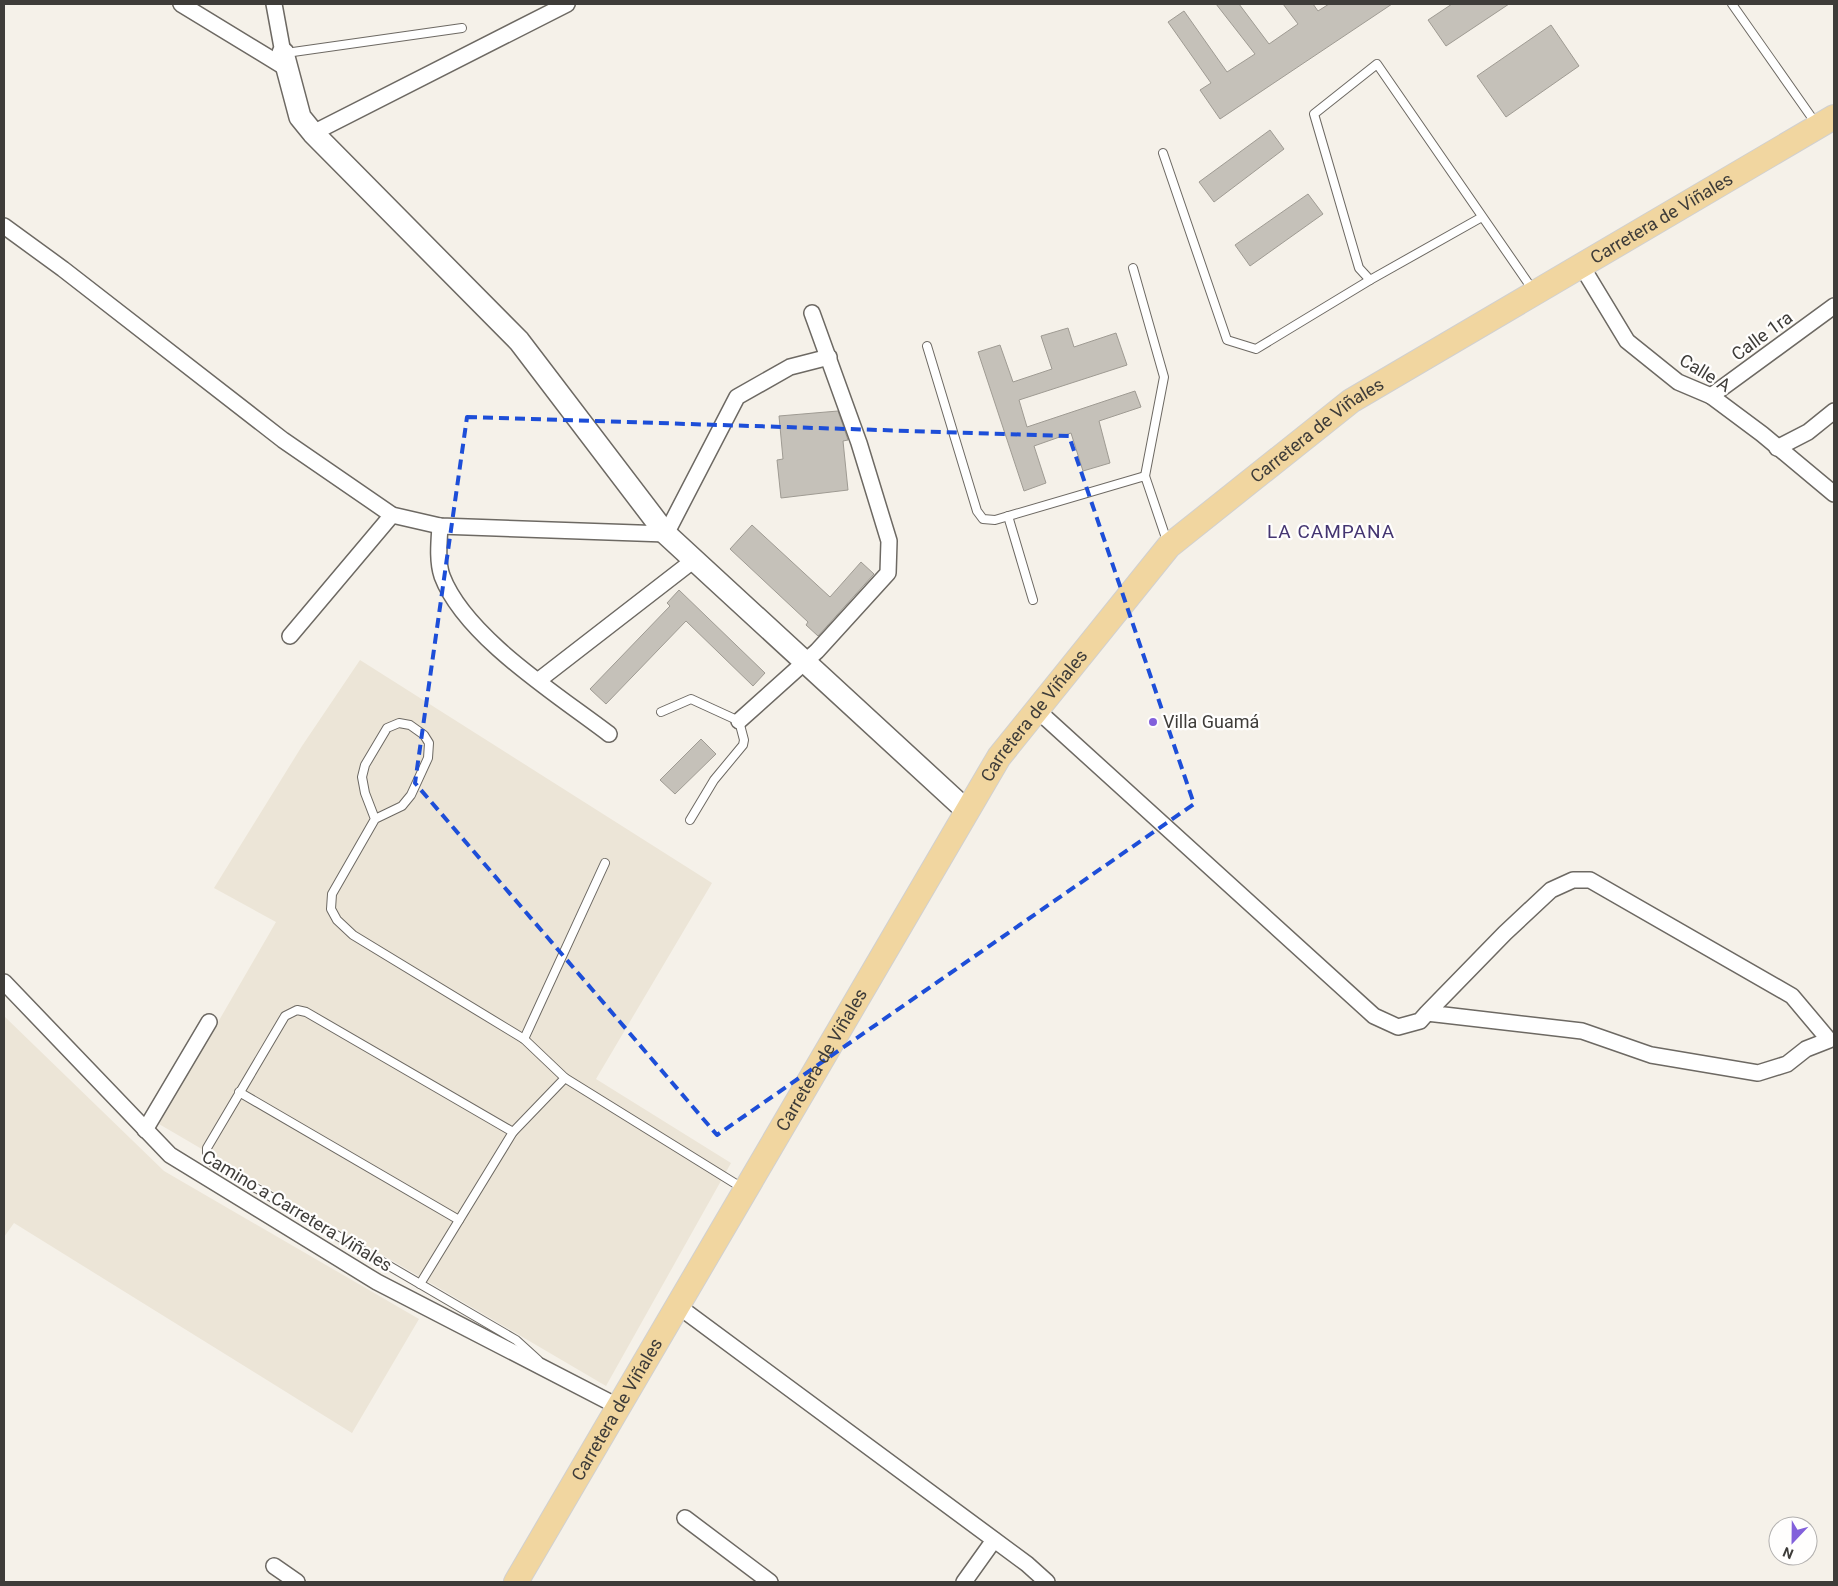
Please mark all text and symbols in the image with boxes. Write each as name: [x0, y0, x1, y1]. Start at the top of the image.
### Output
street label: Carretera de Viñales: [1586, 168, 1736, 268]
street label: Calle 1ra: [1727, 307, 1796, 365]
street label: Calle A: [1676, 349, 1735, 396]
street label: Carretera de Viñales: [1246, 373, 1387, 487]
district label: LA CAMPANA: [1267, 520, 1395, 543]
street label: Carretera de Viñales: [976, 645, 1091, 785]
place label: Villa Guamá: [1163, 711, 1259, 732]
marker: Villa Guamá: [1147, 716, 1159, 728]
street label: Carretera de Viñales: [771, 985, 871, 1135]
street label: Camino a Carretera Viñales: [198, 1145, 396, 1276]
street label: Carretera de Viñales: [567, 1334, 666, 1484]
north arrow: [1768, 1516, 1818, 1566]
text: N: [1781, 1544, 1796, 1562]

